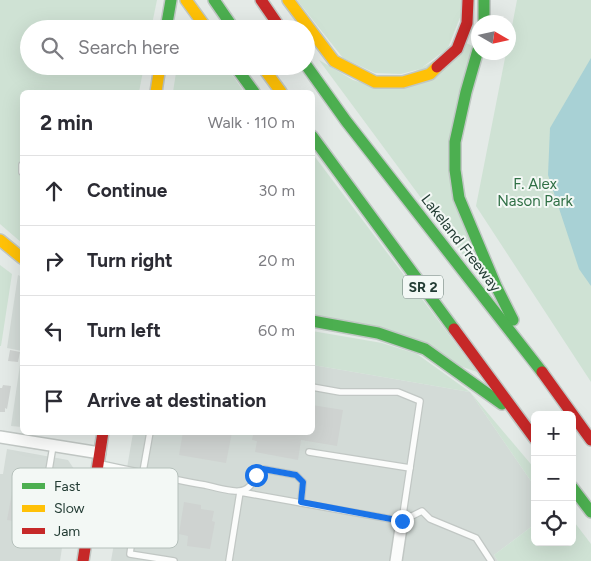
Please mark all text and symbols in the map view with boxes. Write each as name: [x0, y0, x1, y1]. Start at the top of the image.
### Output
north arrow: [471, 15, 516, 60]
search box: [20, 20, 315, 75]
icon: search: [38, 34, 66, 62]
text: Search here: [78, 36, 180, 59]
text: 2 min: [40, 110, 93, 135]
text: Walk · 110 m: [208, 113, 295, 132]
park label: F. Alex Nason Park: [497, 175, 573, 210]
icon: ahead: [40, 177, 68, 205]
text: Continue: [87, 179, 167, 202]
text: 30 m: [258, 181, 295, 200]
street label: Lakeland Freeway: [417, 191, 505, 295]
icon: right: [40, 247, 68, 275]
text: Turn right: [87, 249, 173, 272]
text: 20 m: [258, 251, 295, 270]
road number: SR 2: [403, 276, 443, 298]
icon: left: [40, 317, 68, 345]
text: Turn left: [87, 319, 161, 342]
text: 60 m: [258, 321, 295, 340]
icon: arrive: [40, 387, 68, 415]
text: Arrive at destination: [87, 389, 266, 412]
map controls: [531, 411, 576, 546]
button: +: [531, 411, 576, 456]
button: −: [531, 456, 576, 501]
route start: [245, 464, 268, 487]
legend: [12, 468, 178, 548]
text: Fast: [54, 478, 80, 495]
text: Slow: [54, 500, 85, 517]
button: locate: [531, 501, 576, 546]
route end: [391, 510, 414, 533]
text: Jam: [54, 523, 80, 540]

